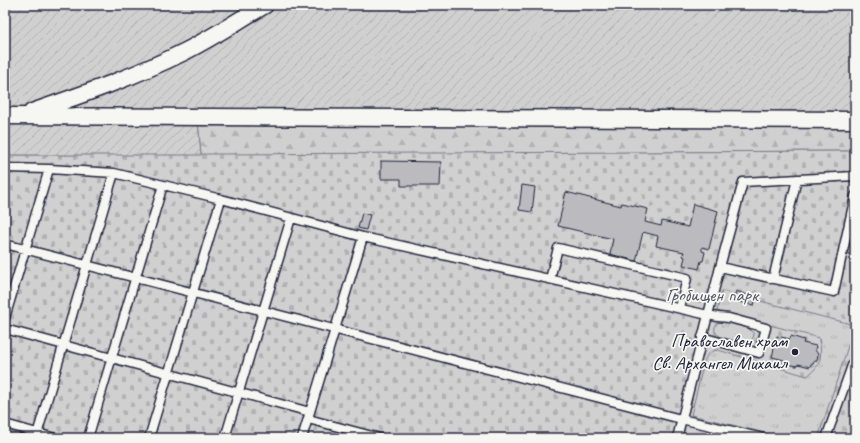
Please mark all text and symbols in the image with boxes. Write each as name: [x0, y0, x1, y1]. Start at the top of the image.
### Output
park label: Гробищен парк: [666, 283, 760, 307]
place label: Православен храм Св. Архангел Михаил: [652, 329, 788, 375]
marker: Православен храм Св. Архангел Михаил: [790, 347, 800, 357]

